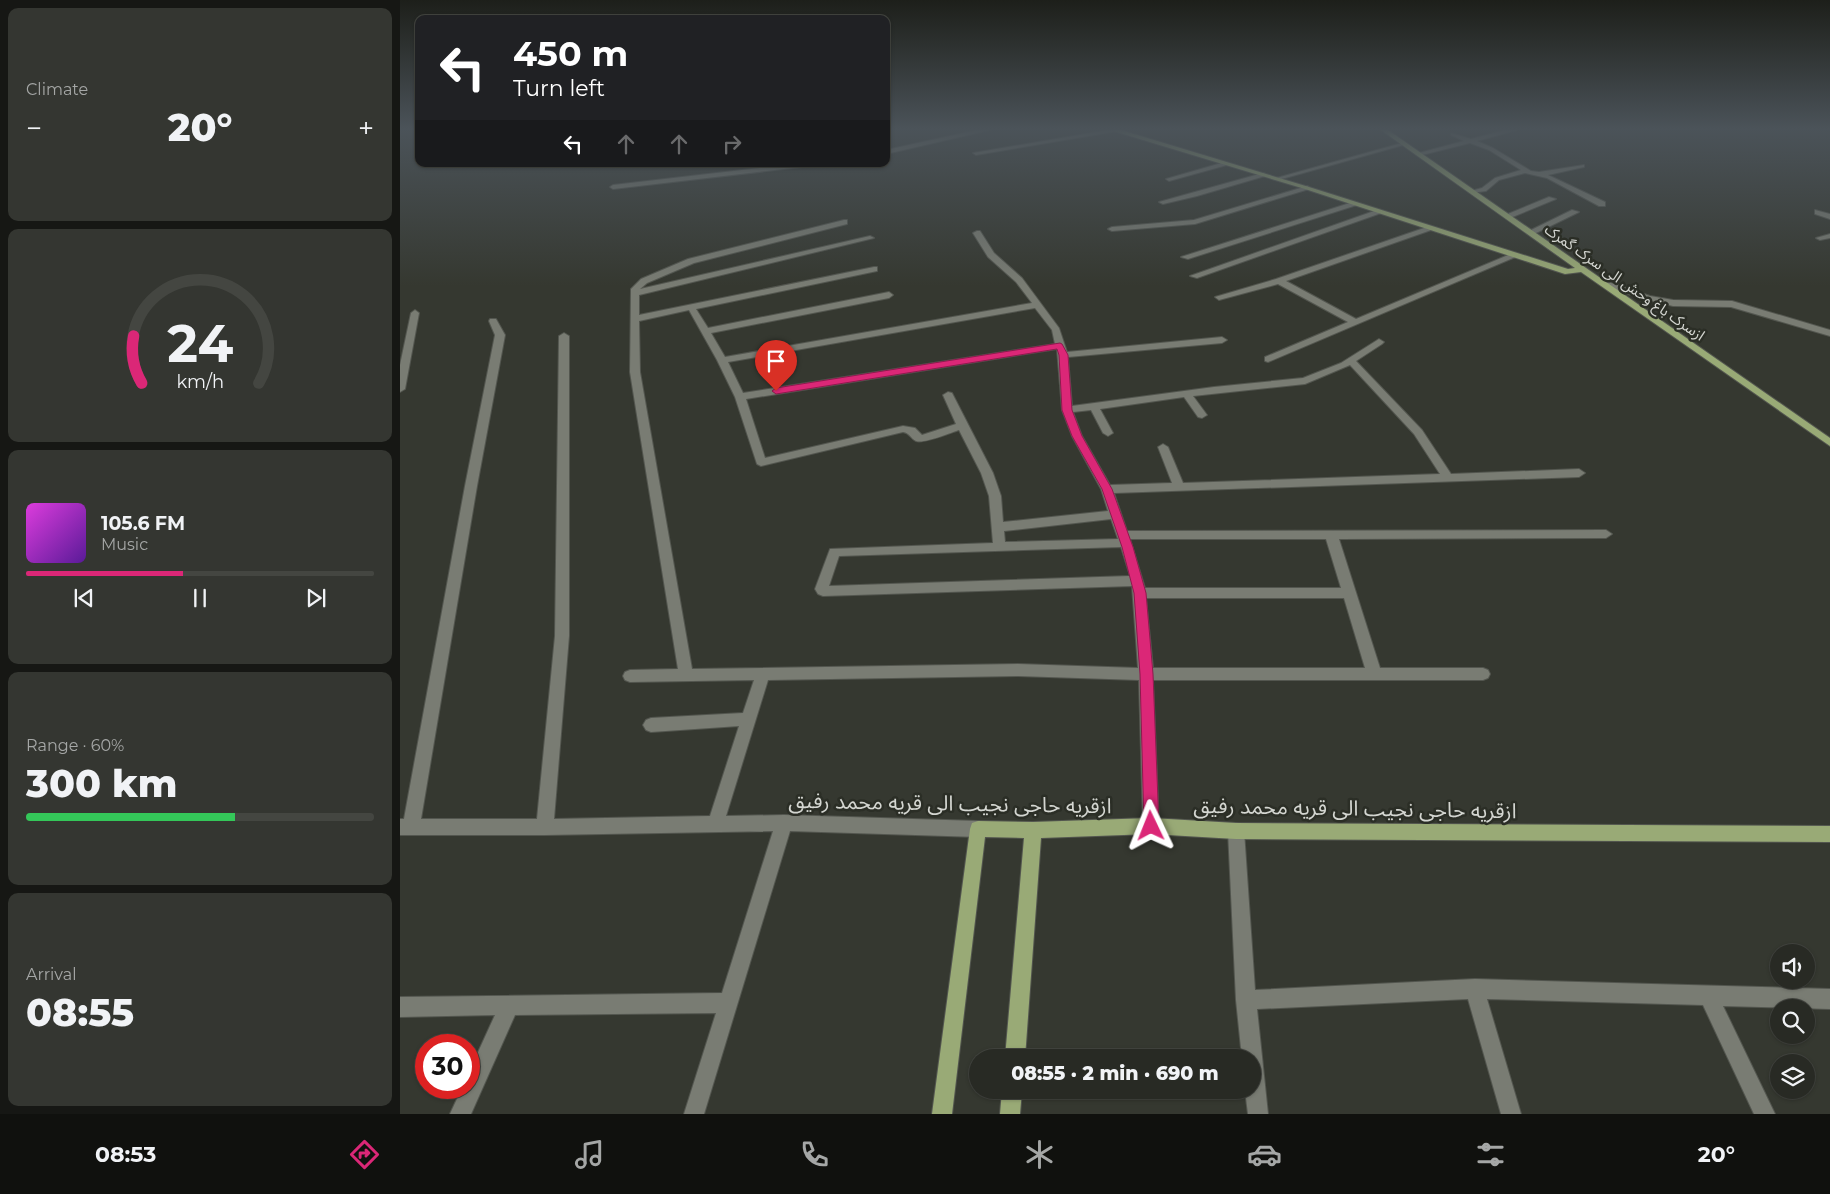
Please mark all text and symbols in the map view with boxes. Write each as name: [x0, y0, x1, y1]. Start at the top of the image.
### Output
text: 450 m: [513, 32, 628, 75]
icon: left: [430, 35, 495, 100]
text: Turn left: [513, 75, 605, 102]
text: Climate: [26, 80, 88, 99]
text: 20°: [168, 104, 232, 151]
text: −: [26, 111, 42, 145]
text: +: [358, 111, 374, 145]
icon: left: [559, 130, 587, 158]
icon: ahead: [612, 130, 640, 158]
icon: ahead: [665, 130, 693, 158]
icon: right: [718, 130, 746, 158]
street label: ازسرک باغ وحش الی سرک گمرک: [1540, 219, 1709, 347]
text: 24: [167, 312, 233, 375]
pin: [755, 340, 797, 391]
icon: arrive: [762, 347, 790, 375]
text: km/h: [176, 371, 224, 392]
text: 105.6 FM: [101, 512, 185, 535]
text: Music: [101, 535, 148, 554]
icon: previous: [70, 584, 98, 612]
icon: pause: [186, 584, 214, 612]
icon: next: [302, 584, 330, 612]
text: Range · 60%: [26, 736, 124, 755]
text: 300 km: [26, 760, 177, 807]
street label: ازقریه حاجی نجیب الی قریه محمد رفیق: [788, 788, 1112, 819]
street label: ازقریه حاجی نجیب الی قریه محمد رفیق: [1193, 793, 1517, 824]
position arrow: [1124, 799, 1176, 851]
map controls: [1770, 944, 1815, 1099]
button: sound: [1770, 944, 1815, 989]
text: Arrival: [26, 965, 76, 984]
text: 08:55: [26, 989, 134, 1036]
button: search: [1770, 999, 1815, 1044]
speed limit sign: 30: [415, 1034, 480, 1099]
button: layers: [1770, 1054, 1815, 1099]
text: 08:55 · 2 min · 690 m: [1011, 1062, 1219, 1085]
icon: directions: [347, 1137, 382, 1172]
icon: music: [572, 1137, 607, 1172]
icon: phone: [797, 1137, 832, 1172]
icon: climate: [1022, 1137, 1057, 1172]
icon: car: [1247, 1137, 1282, 1172]
icon: filters: [1473, 1137, 1508, 1172]
text: 08:53: [95, 1141, 156, 1168]
text: 20°: [1698, 1141, 1735, 1168]

